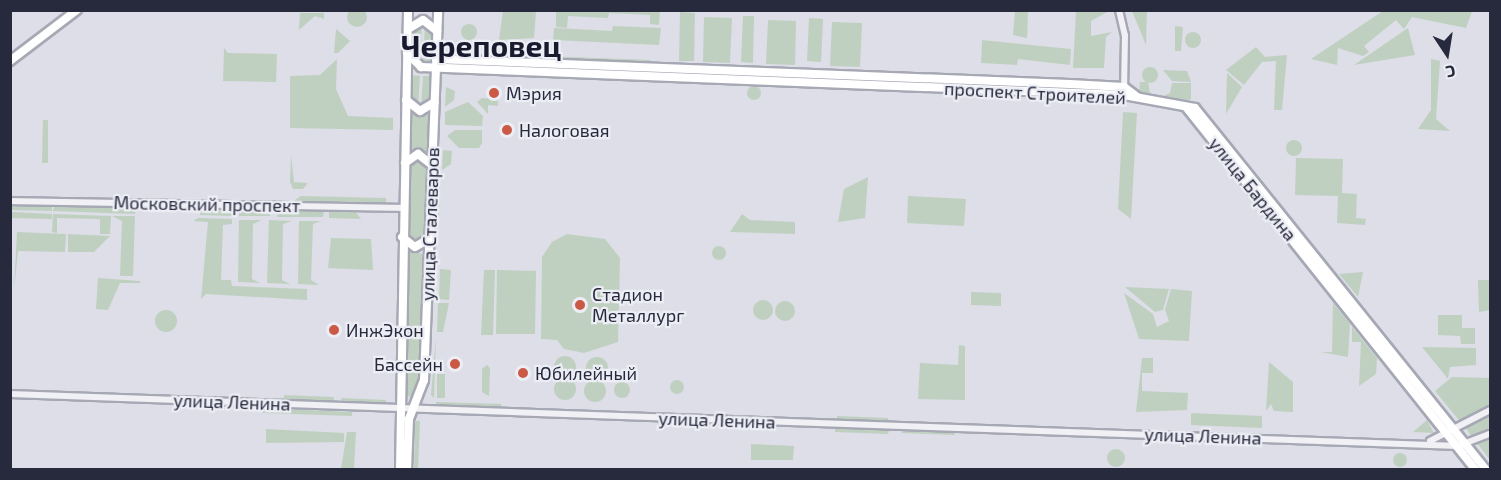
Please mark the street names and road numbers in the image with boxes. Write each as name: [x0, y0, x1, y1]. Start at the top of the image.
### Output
street label: проспект Строителей: [944, 77, 1126, 109]
street label: улица Бардина: [1205, 133, 1301, 245]
street label: улица Сталеваров: [417, 147, 443, 301]
street label: Московский проспект: [113, 192, 301, 216]
street label: улица Ленина: [173, 389, 291, 415]
street label: улица Ленина: [658, 407, 776, 433]
street label: улица Ленина: [1144, 423, 1262, 449]

